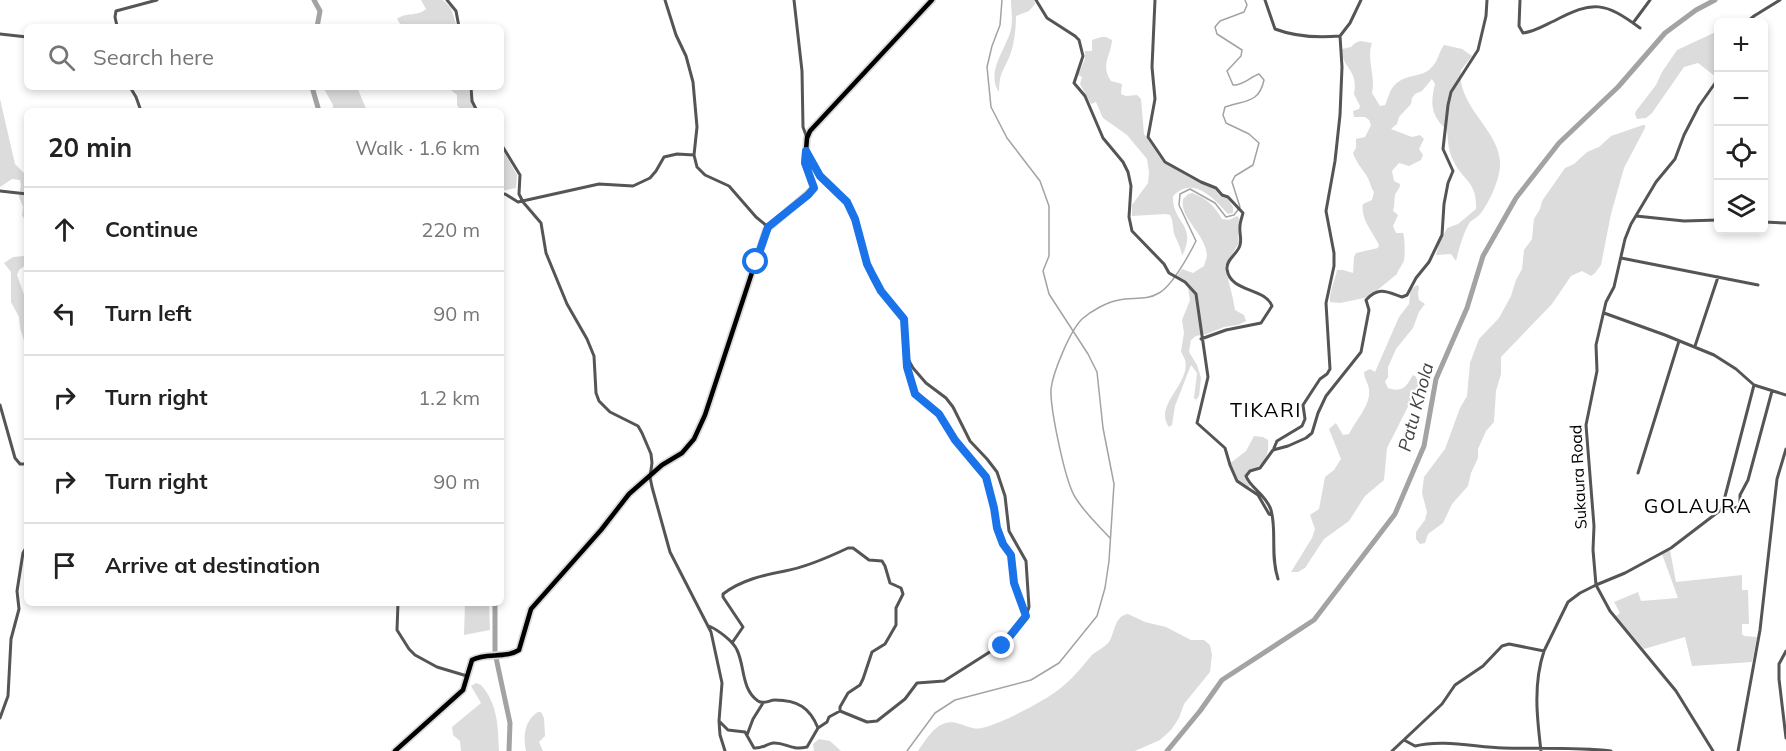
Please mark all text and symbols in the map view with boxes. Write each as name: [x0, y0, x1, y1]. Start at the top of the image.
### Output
map controls: [1714, 18, 1768, 234]
button: +: [1714, 18, 1768, 72]
search box: [24, 24, 504, 90]
icon: search: [45, 41, 78, 74]
text: Search here: [93, 43, 214, 71]
button: −: [1714, 72, 1768, 126]
button: locate: [1714, 126, 1768, 180]
text: 20 min: [48, 131, 132, 164]
text: Walk · 1.6 km: [355, 135, 480, 160]
button: layers: [1714, 180, 1768, 234]
icon: ahead: [48, 213, 81, 246]
text: Continue: [105, 215, 198, 243]
text: 220 m: [421, 217, 480, 242]
route start: [742, 248, 768, 274]
icon: left: [48, 297, 81, 330]
text: Turn left: [105, 299, 192, 327]
text: 90 m: [433, 301, 480, 326]
water label: Patu Khola: [1393, 360, 1438, 454]
icon: right: [48, 381, 81, 414]
text: Turn right: [105, 383, 208, 411]
text: 1.2 km: [418, 385, 480, 410]
district label: TIKARI: [1230, 397, 1302, 422]
street label: Sukaura Road: [1565, 424, 1591, 530]
icon: right: [48, 465, 81, 498]
text: Turn right: [105, 467, 208, 495]
text: 90 m: [433, 469, 480, 494]
district label: GOLAURA: [1644, 493, 1752, 518]
icon: arrive: [48, 549, 81, 582]
text: Arrive at destination: [105, 551, 320, 579]
route end: [988, 632, 1014, 658]

